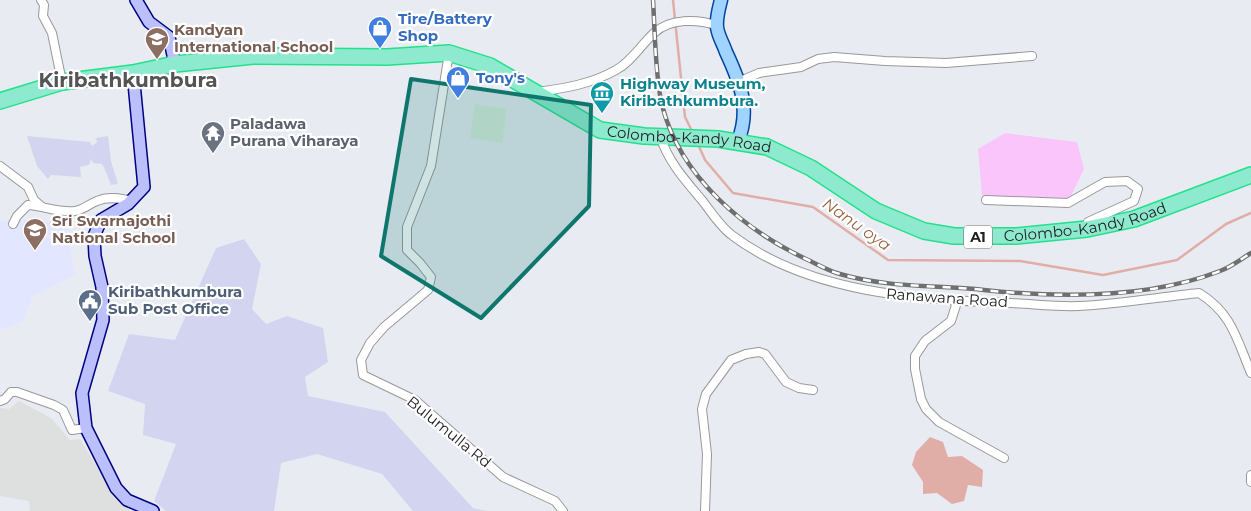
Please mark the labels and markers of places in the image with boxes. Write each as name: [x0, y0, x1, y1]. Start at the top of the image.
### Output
place label: Tire/Battery Shop: [398, 9, 493, 45]
shop icon: Tire/Battery Shop: [367, 15, 393, 49]
place label: Kandyan International School: [174, 20, 333, 56]
school or university icon: Kandyan International School: [144, 26, 170, 60]
shop icon: Tony's: [445, 65, 471, 99]
place label: Tony's: [476, 68, 525, 87]
place label: Highway Museum, Kiribathkumbura.: [620, 74, 766, 110]
museum icon: Highway Museum, Kiribathkumbura.: [589, 80, 615, 114]
place label: Paladawa Purana Viharaya: [230, 114, 358, 150]
temple icon: Paladawa Purana Viharaya: [200, 120, 226, 154]
place label: Sri Swarnajothi National School: [52, 211, 176, 247]
school or university icon: Sri Swarnajothi National School: [22, 217, 48, 251]
place label: Kiribathkumbura Sub Post Office: [108, 282, 242, 318]
public building icon: Kiribathkumbura Sub Post Office: [77, 288, 103, 322]

